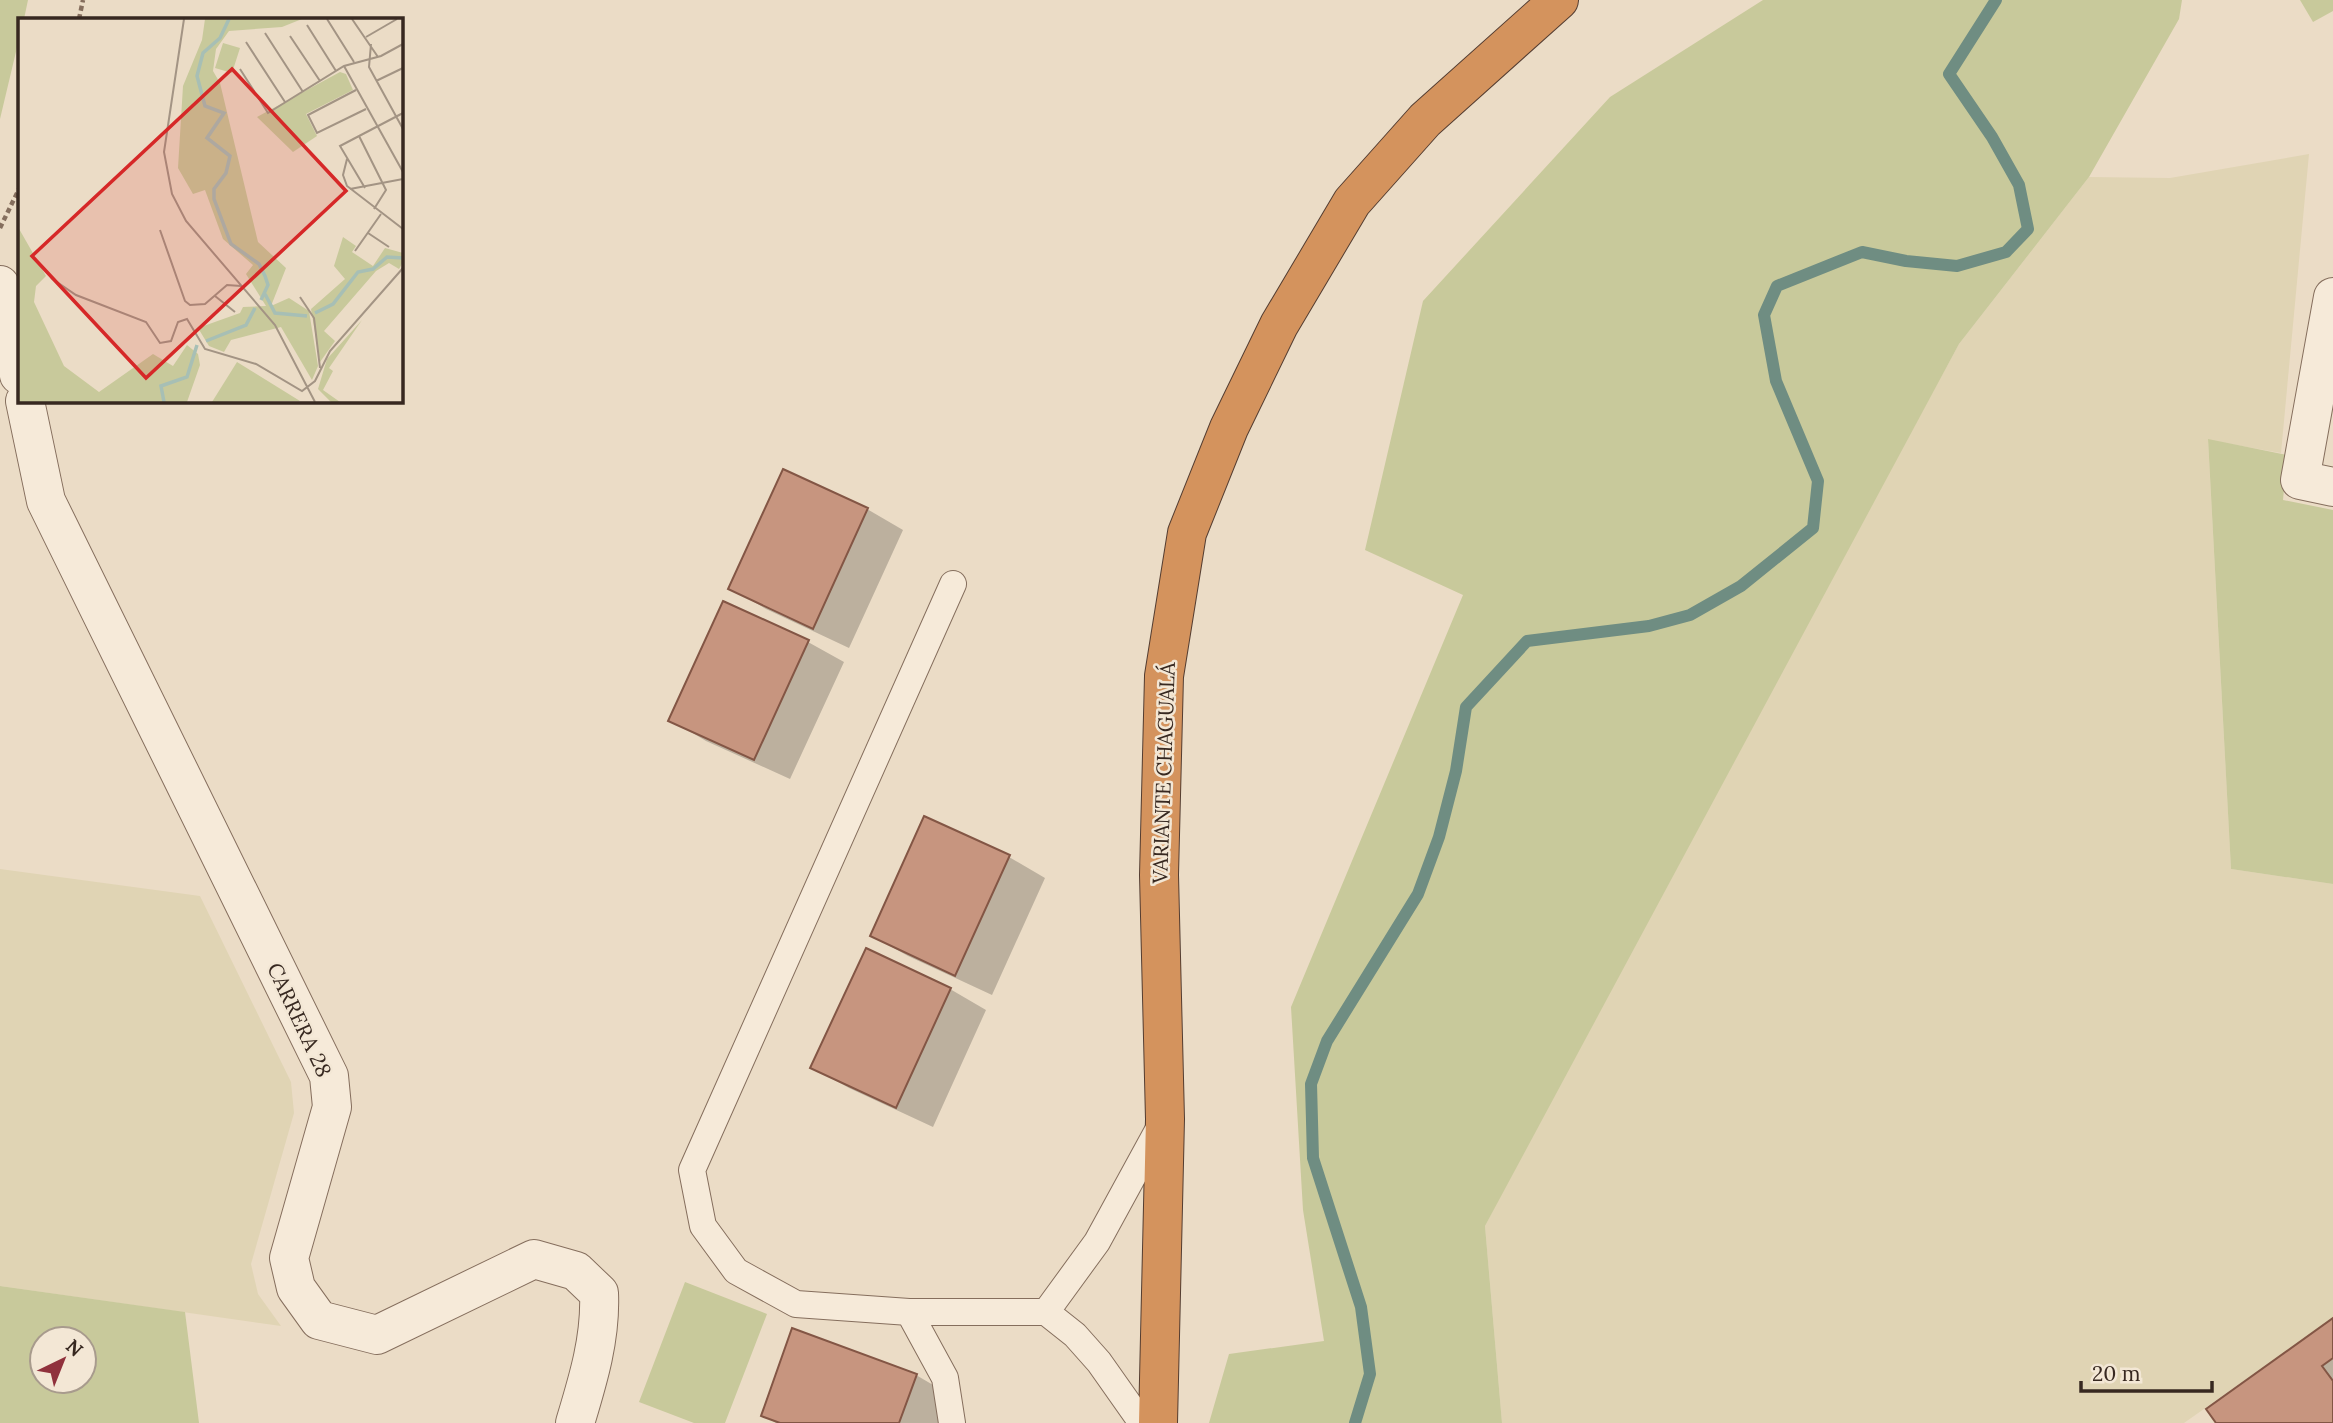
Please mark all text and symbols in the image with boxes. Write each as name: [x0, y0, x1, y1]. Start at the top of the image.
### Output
inset map: [18, 18, 402, 402]
street label: VARIANTE CHAGUALÁ: [1146, 661, 1181, 885]
street label: CARRERA 28: [261, 958, 338, 1081]
north arrow: [28, 1325, 98, 1395]
text: N: [61, 1334, 88, 1362]
scale bar: [2081, 1350, 2212, 1394]
text: 20 m: [2092, 1360, 2141, 1387]

